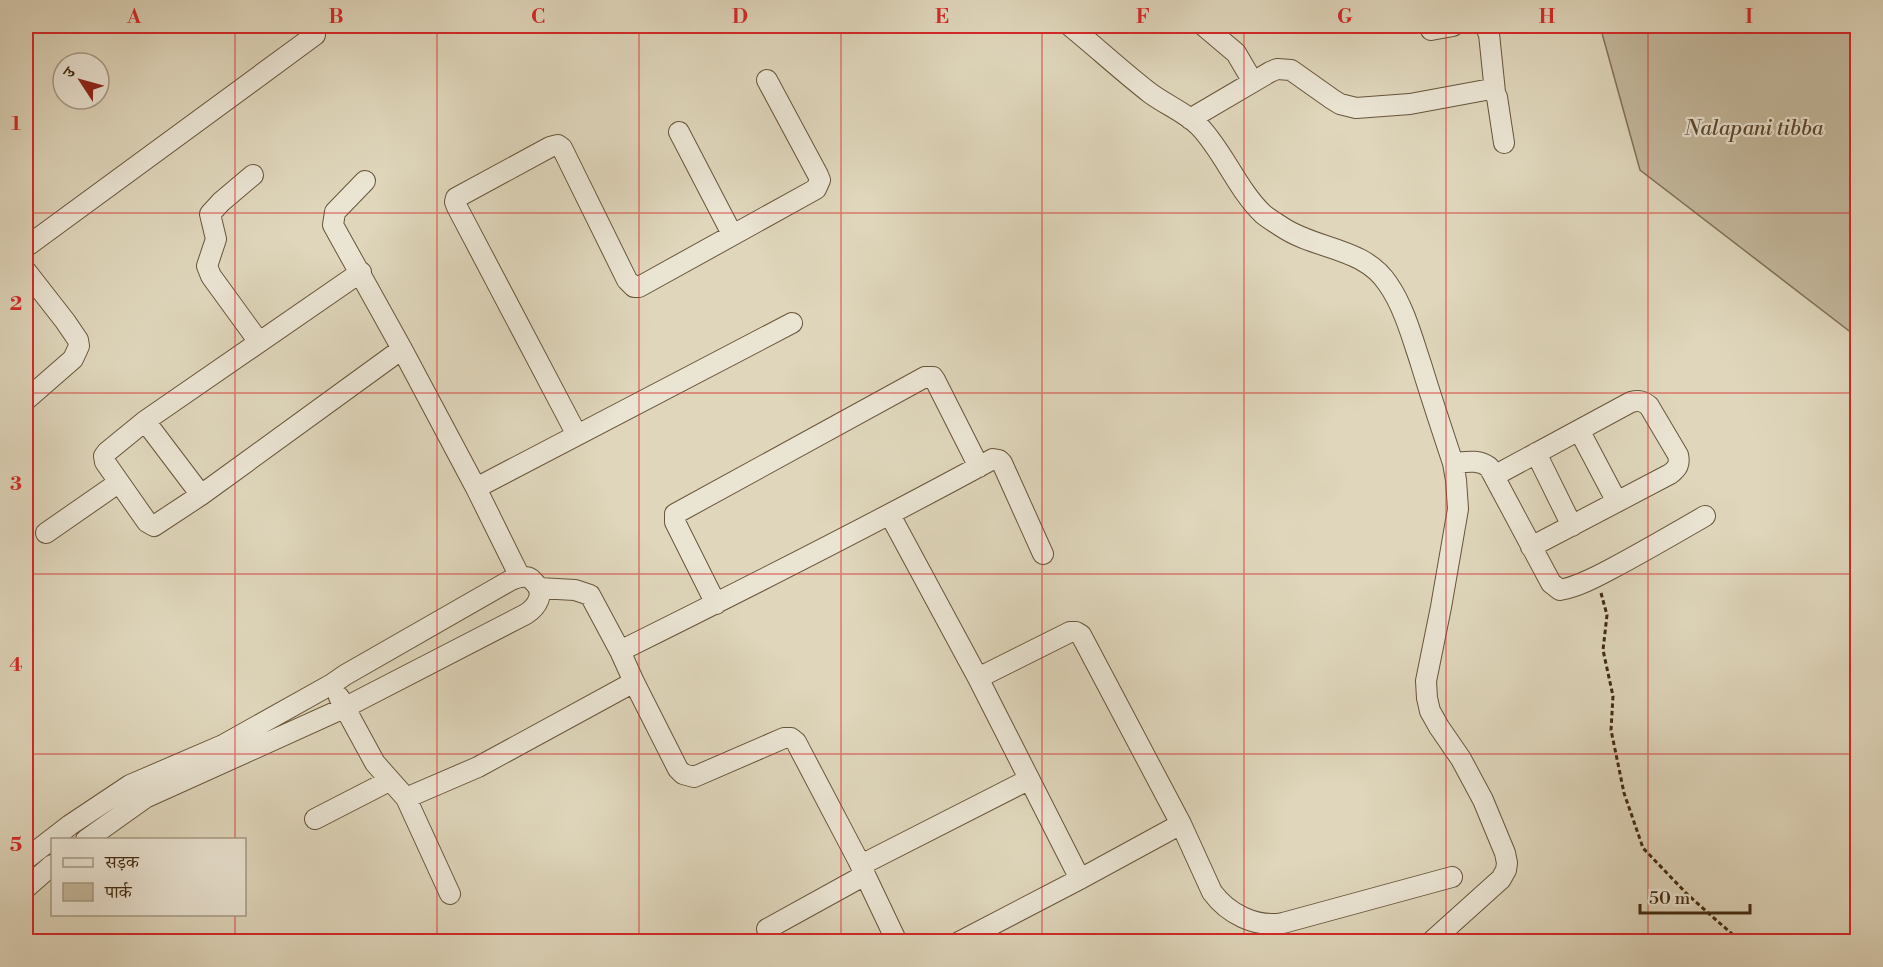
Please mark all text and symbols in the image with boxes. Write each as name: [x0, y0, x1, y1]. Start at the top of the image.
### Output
text: A: [126, 5, 142, 30]
text: B: [328, 5, 344, 30]
text: C: [531, 5, 545, 30]
text: D: [732, 5, 748, 30]
text: E: [935, 5, 949, 30]
text: F: [1136, 5, 1150, 30]
text: G: [1337, 5, 1353, 30]
text: H: [1539, 5, 1556, 30]
text: I: [1745, 5, 1753, 30]
north arrow: [51, 51, 111, 111]
text: उ: [59, 62, 81, 83]
text: 1: [11, 112, 21, 137]
park label: Nalapani tibba: [1684, 116, 1824, 142]
text: 2: [10, 292, 22, 317]
text: 3: [10, 472, 22, 497]
text: 4: [9, 653, 23, 678]
text: 5: [10, 833, 22, 858]
legend: [51, 838, 246, 916]
text: सड़क: [104, 851, 140, 874]
scale bar: [1640, 877, 1750, 915]
text: पार्क: [104, 881, 133, 904]
text: 50 m: [1649, 887, 1691, 910]

